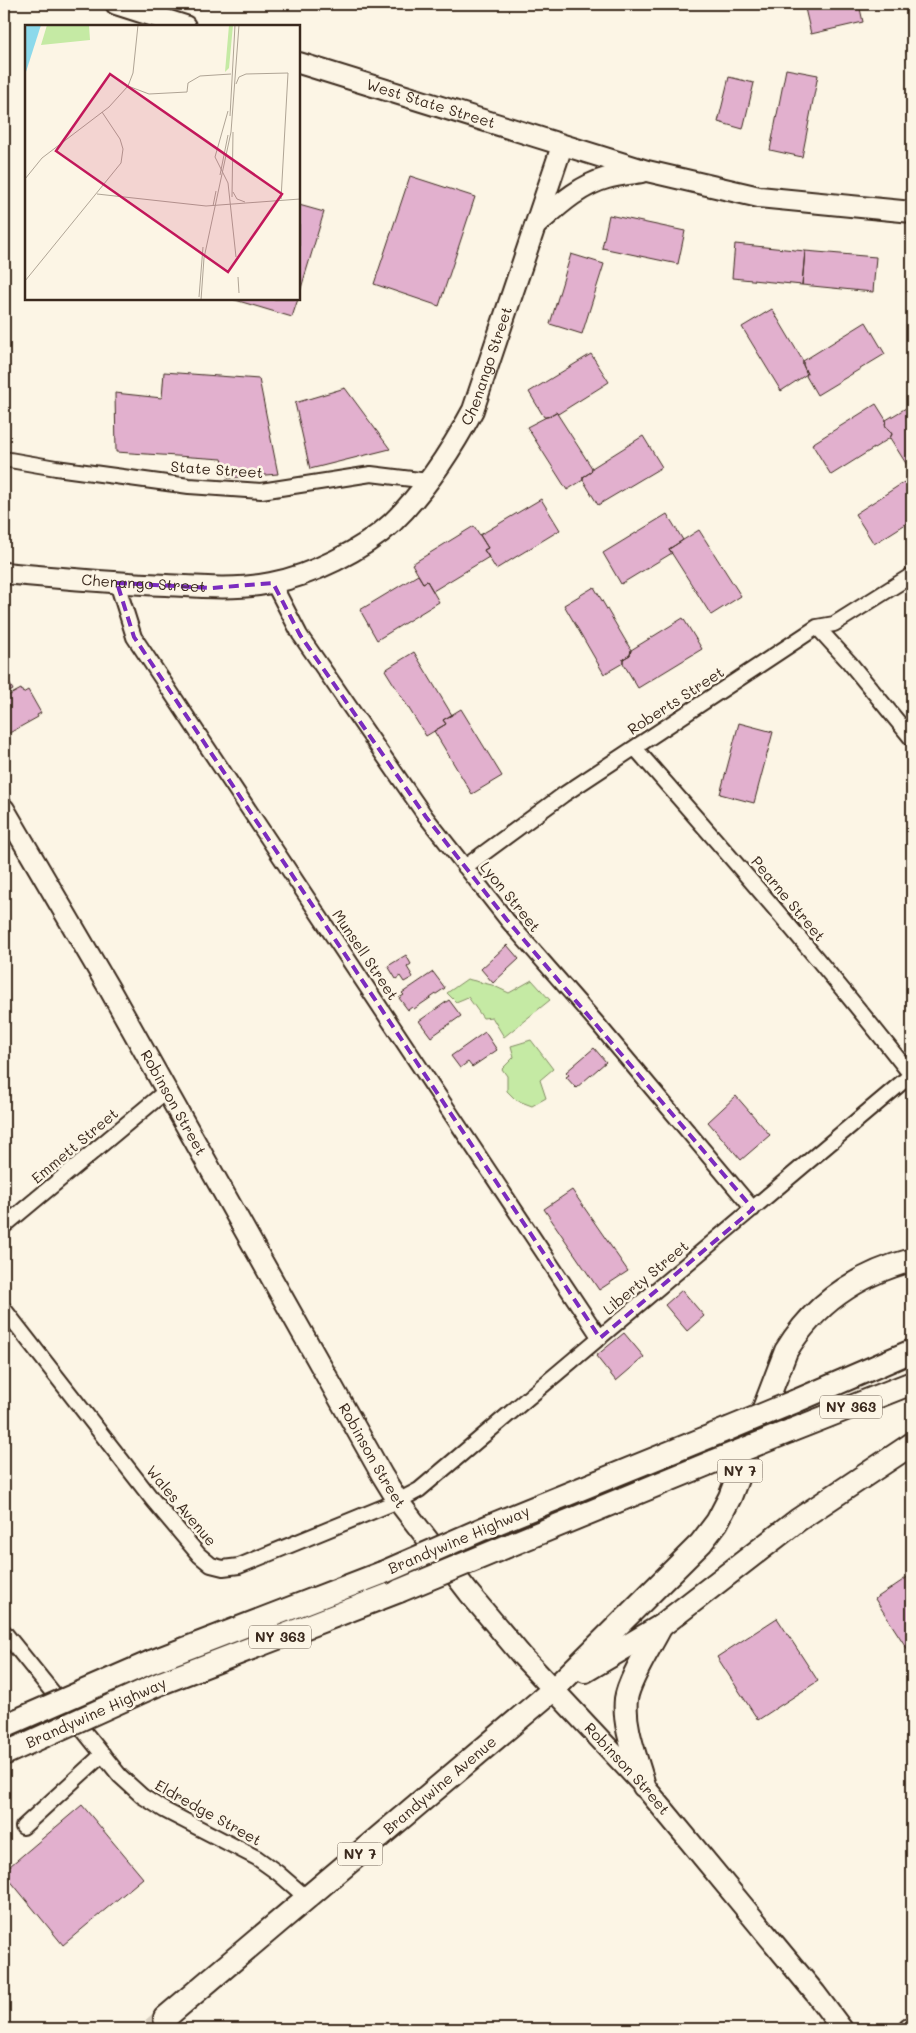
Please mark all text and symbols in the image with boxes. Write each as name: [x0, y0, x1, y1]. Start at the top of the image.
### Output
inset map: [25, 25, 300, 300]
street label: West State Street: [364, 74, 498, 132]
street label: Chenango Street: [456, 304, 516, 429]
street label: State Street: [170, 456, 264, 482]
street label: Chenango Street: [81, 569, 206, 596]
street label: Roberts Street: [623, 661, 728, 739]
street label: Pearne Street: [747, 852, 830, 945]
street label: Lyon Street: [476, 857, 545, 936]
street label: Munsell Street: [328, 905, 404, 1004]
street label: Robinson Street: [136, 1046, 212, 1159]
street label: Emmett Street: [27, 1103, 122, 1187]
street label: Liberty Street: [598, 1236, 692, 1319]
road number: NY 363: [820, 1395, 882, 1418]
street label: Robinson Street: [335, 1399, 411, 1512]
road number: NY 7: [718, 1460, 762, 1482]
street label: Wales Avenue: [142, 1461, 221, 1550]
street label: Brandywine Highway: [385, 1500, 533, 1578]
road number: NY 363: [249, 1625, 311, 1648]
street label: Brandywine Highway: [22, 1672, 169, 1752]
street label: Robinson Street: [580, 1718, 675, 1819]
street label: Brandywine Avenue: [378, 1731, 500, 1838]
street label: Eldredge Street: [152, 1775, 265, 1850]
road number: NY 7: [338, 1842, 382, 1866]

